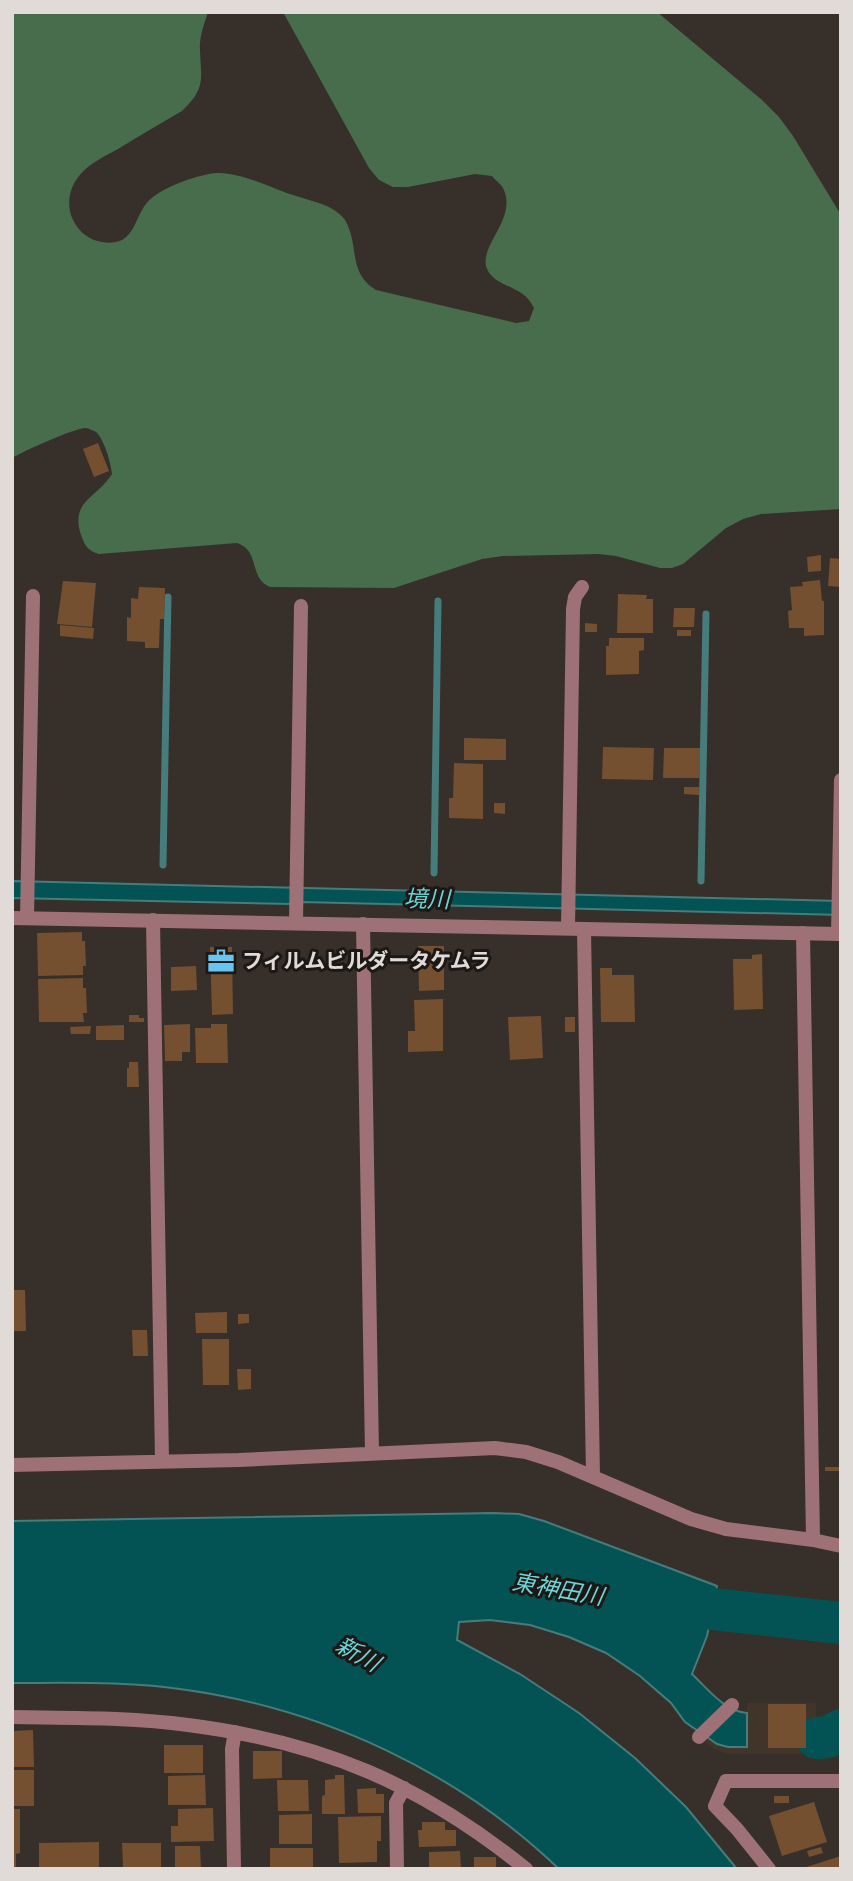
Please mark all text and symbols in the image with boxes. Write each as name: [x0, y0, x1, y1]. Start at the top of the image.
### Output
water label: 境川: [404, 886, 453, 913]
office icon: フィルムビルダータケムラ: [206, 946, 236, 976]
place label: フィルムビルダータケムラ: [242, 948, 491, 973]
water label: 東神田川: [510, 1568, 609, 1611]
water label: 新川: [331, 1631, 387, 1679]

